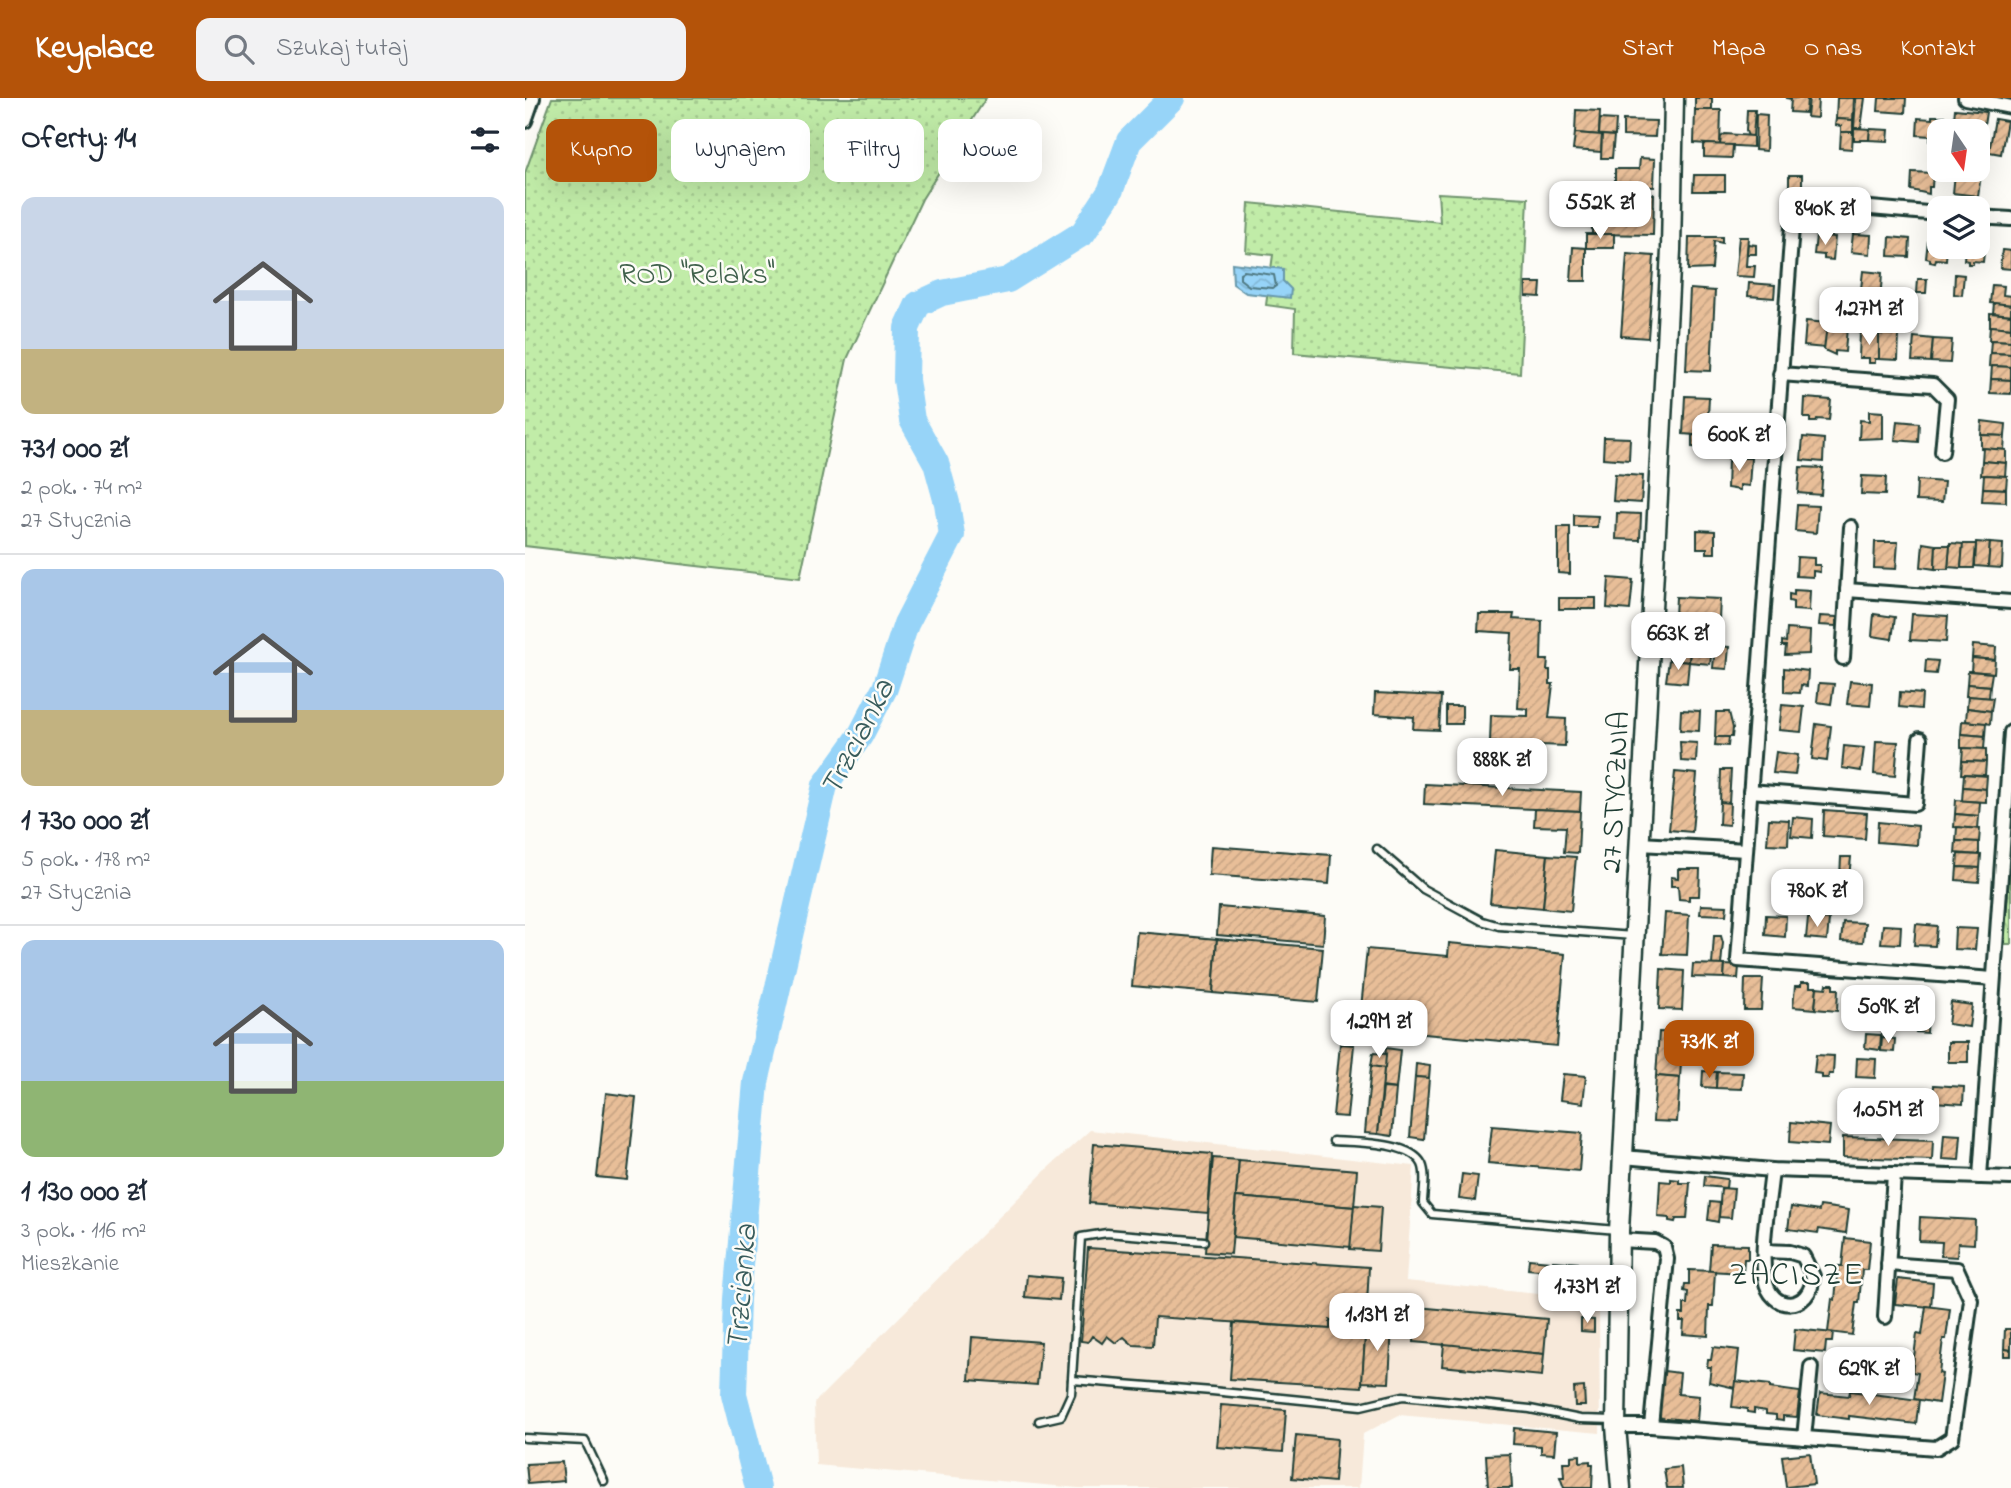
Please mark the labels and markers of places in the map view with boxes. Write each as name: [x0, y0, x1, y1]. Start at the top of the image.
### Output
pin: 552K zł: [1535, 181, 1665, 241]
pin: 840K zł: [1760, 188, 1890, 247]
pin: 1.27M zł: [1797, 288, 1941, 347]
pin: 600K zł: [1674, 414, 1804, 473]
pin: 663K zł: [1613, 612, 1743, 672]
pin: 888K zł: [1437, 738, 1567, 798]
pin: 780K zł: [1752, 870, 1882, 929]
pin: 509K zł: [1823, 986, 1953, 1045]
pin: 1.29M zł: [1307, 1000, 1451, 1060]
pin: 731K zł: [1644, 1020, 1774, 1080]
pin: 1.05M zł: [1816, 1088, 1960, 1148]
pin: 1.73M zł: [1515, 1266, 1659, 1325]
pin: 1.13M zł: [1305, 1294, 1449, 1353]
pin: 629K zł: [1804, 1348, 1934, 1407]

